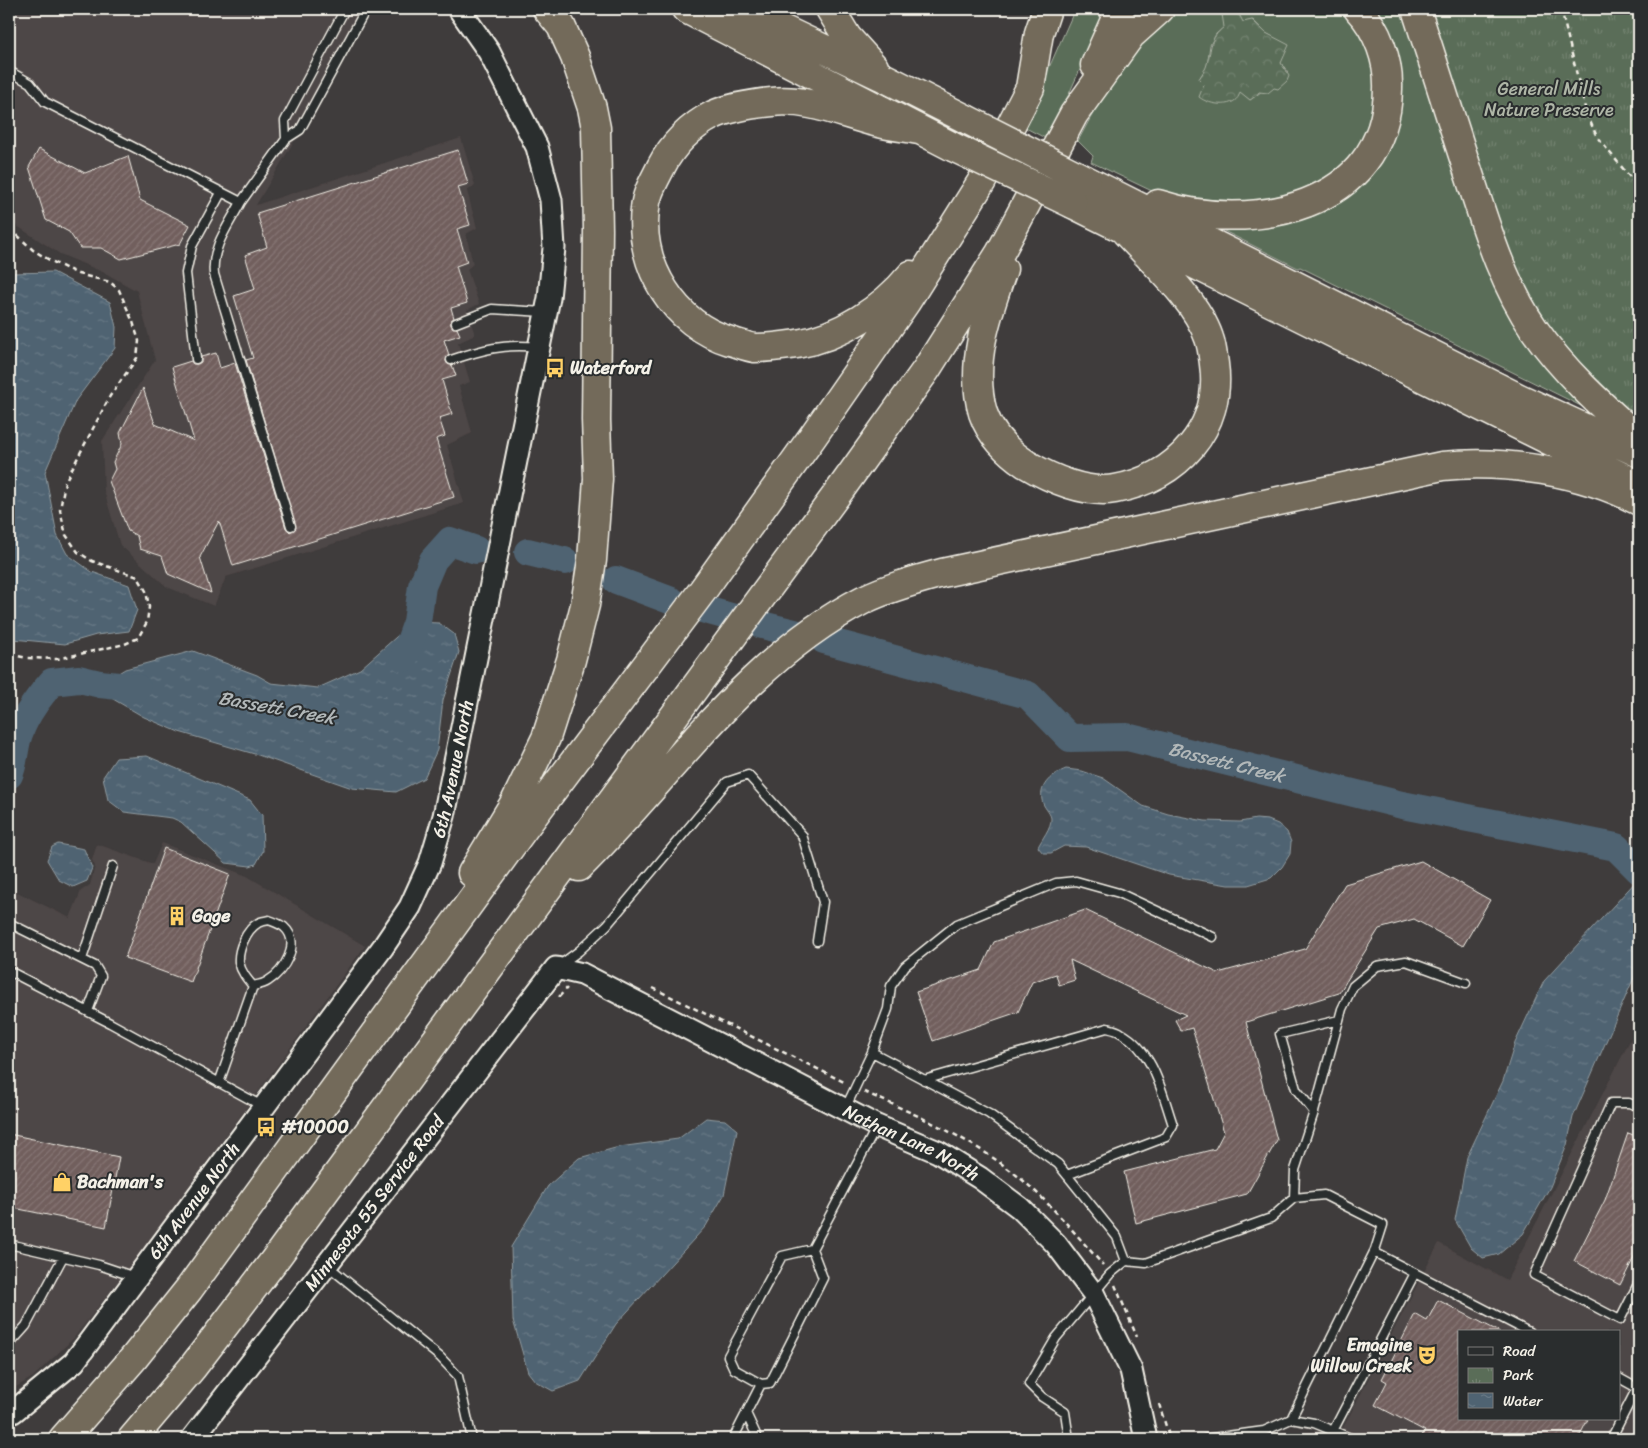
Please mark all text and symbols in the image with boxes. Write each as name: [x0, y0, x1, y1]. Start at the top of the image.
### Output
park label: General Mills Nature Preserve: [1484, 73, 1614, 126]
place label: Waterford: [570, 352, 653, 384]
bus stop icon: Waterford: [544, 357, 566, 379]
water label: Bassett Creek: [216, 681, 341, 734]
street label: 6th Avenue North: [422, 697, 483, 842]
water label: Bassett Creek: [1165, 732, 1291, 793]
place label: Gage: [191, 900, 231, 932]
building icon: Gage: [166, 905, 188, 927]
street label: Nathan Lane North: [837, 1095, 986, 1190]
street label: Minnesota 55 Service Road: [296, 1107, 454, 1298]
place label: #10000: [281, 1111, 349, 1143]
bus stop icon: #10000: [255, 1116, 277, 1138]
street label: 6th Avenue North: [139, 1135, 249, 1267]
place label: Bachman's: [77, 1166, 164, 1198]
shop icon: Bachman's: [51, 1171, 73, 1193]
place label: Emagine Willow Creek: [1311, 1329, 1412, 1382]
legend: [1458, 1330, 1620, 1420]
text: Road: [1503, 1338, 1536, 1364]
theatre icon: Emagine Willow Creek: [1416, 1344, 1438, 1366]
text: Park: [1503, 1362, 1534, 1388]
text: Water: [1503, 1388, 1543, 1414]

